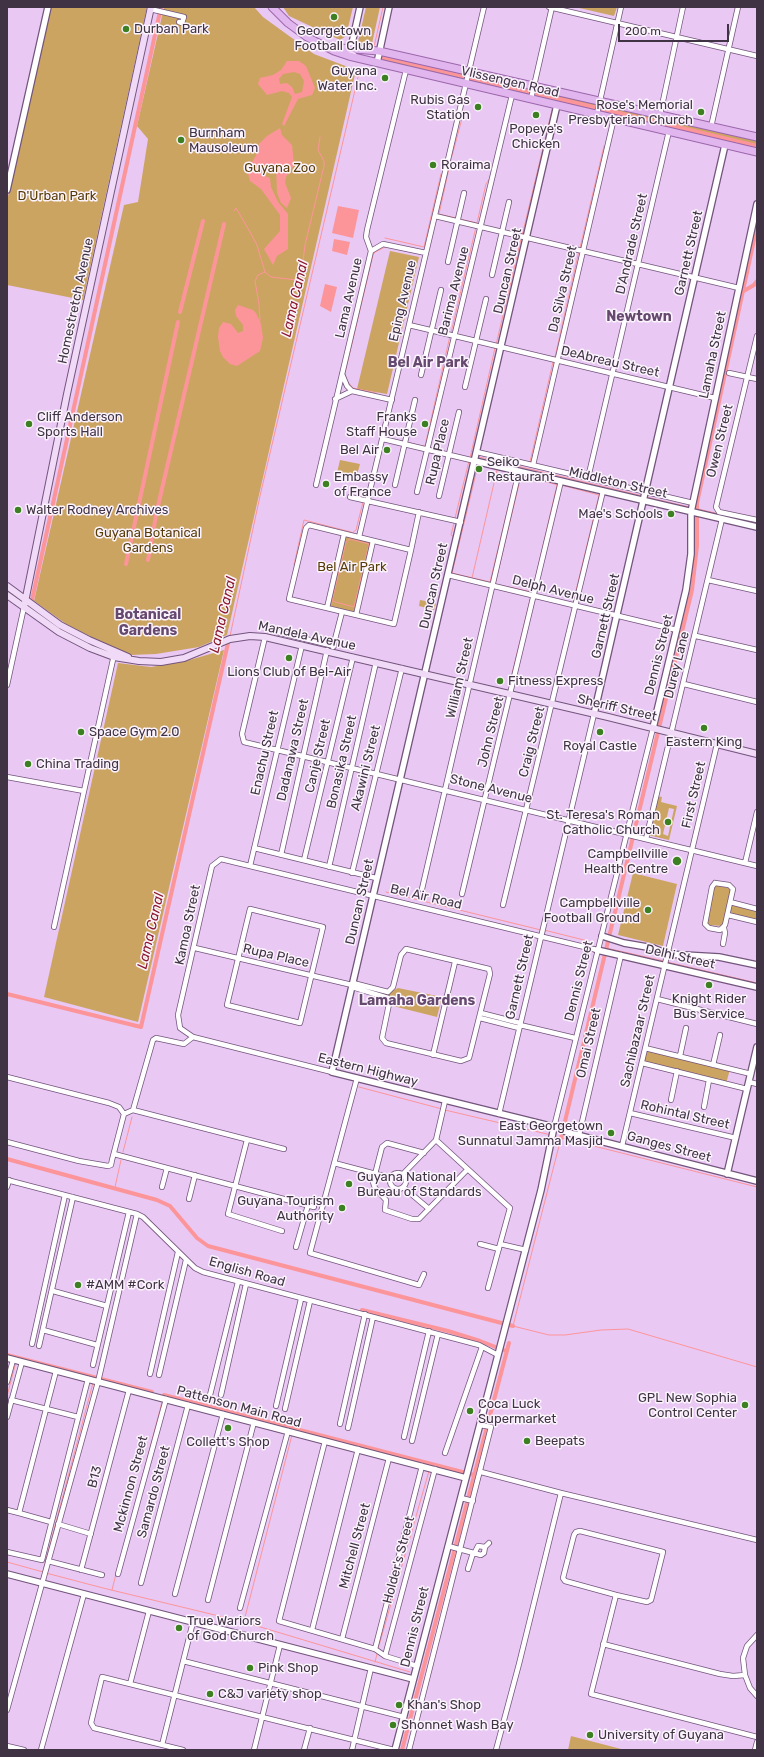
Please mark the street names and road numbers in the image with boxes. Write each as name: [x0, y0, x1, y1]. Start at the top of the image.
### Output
street label: Vlissengen Road: [459, 63, 561, 101]
street label: D'Andrade Street: [613, 192, 651, 296]
street label: Garnett Street: [672, 209, 706, 297]
street label: Duncan Street: [491, 227, 525, 315]
street label: Homestretch Avenue: [55, 237, 97, 365]
street label: Da Silva Street: [545, 244, 581, 334]
street label: Barima Avenue: [435, 245, 473, 337]
street label: Lama Avenue: [332, 256, 366, 340]
street label: Eping Avenue: [386, 259, 420, 343]
street label: Lamaha Street: [696, 310, 730, 400]
street label: DeAbreau Street: [559, 343, 661, 381]
street label: Owen Street: [703, 403, 737, 479]
street label: Rupa Place: [423, 417, 453, 487]
street label: Middleton Street: [567, 464, 669, 502]
street label: Duncan Street: [417, 542, 451, 630]
street label: Delph Avenue: [510, 572, 596, 608]
street label: Garnett Street: [589, 572, 623, 660]
street label: Dennis Street: [641, 613, 677, 697]
street label: Mandela Avenue: [257, 618, 357, 654]
street label: Durey Lane: [661, 630, 693, 700]
street label: William Street: [443, 636, 477, 720]
street label: Sheriff Street: [576, 691, 658, 725]
street label: John Street: [475, 695, 507, 769]
street label: Dadanawa Street: [274, 697, 312, 803]
street label: Craig Street: [516, 705, 548, 779]
street label: Enachu Street: [248, 709, 282, 797]
street label: Bonasika Street: [324, 714, 360, 810]
street label: Canje Street: [302, 718, 334, 794]
street label: Akawini Street: [348, 724, 384, 812]
street label: First Street: [679, 760, 709, 830]
street label: Stone Avenue: [448, 771, 534, 807]
street label: Duncan Street: [343, 858, 377, 946]
street label: Bel Air Road: [389, 881, 463, 913]
street label: Kamoa Street: [172, 883, 204, 967]
street label: Garnett Street: [503, 933, 537, 1021]
street label: Dennis Street: [561, 939, 597, 1023]
street label: Rupa Place: [241, 941, 311, 971]
street label: Delhi Street: [644, 941, 716, 973]
street label: Sachibazaar Street: [617, 973, 659, 1089]
street label: Omai Street: [573, 1006, 605, 1080]
street label: Eastern Highway: [316, 1050, 420, 1090]
street label: Rohintal Street: [639, 1097, 731, 1133]
street label: Ganges Street: [625, 1128, 713, 1166]
street label: English Road: [207, 1254, 287, 1290]
street label: Pattenson Main Road: [175, 1383, 303, 1431]
street label: Mckinnon Street: [111, 1434, 151, 1534]
street label: Samardo Street: [134, 1444, 174, 1540]
street label: B13: [85, 1464, 105, 1490]
street label: Mitchell Street: [336, 1501, 374, 1591]
street label: Holder's Street: [380, 1515, 418, 1605]
street label: Dennis Street: [397, 1585, 433, 1669]

